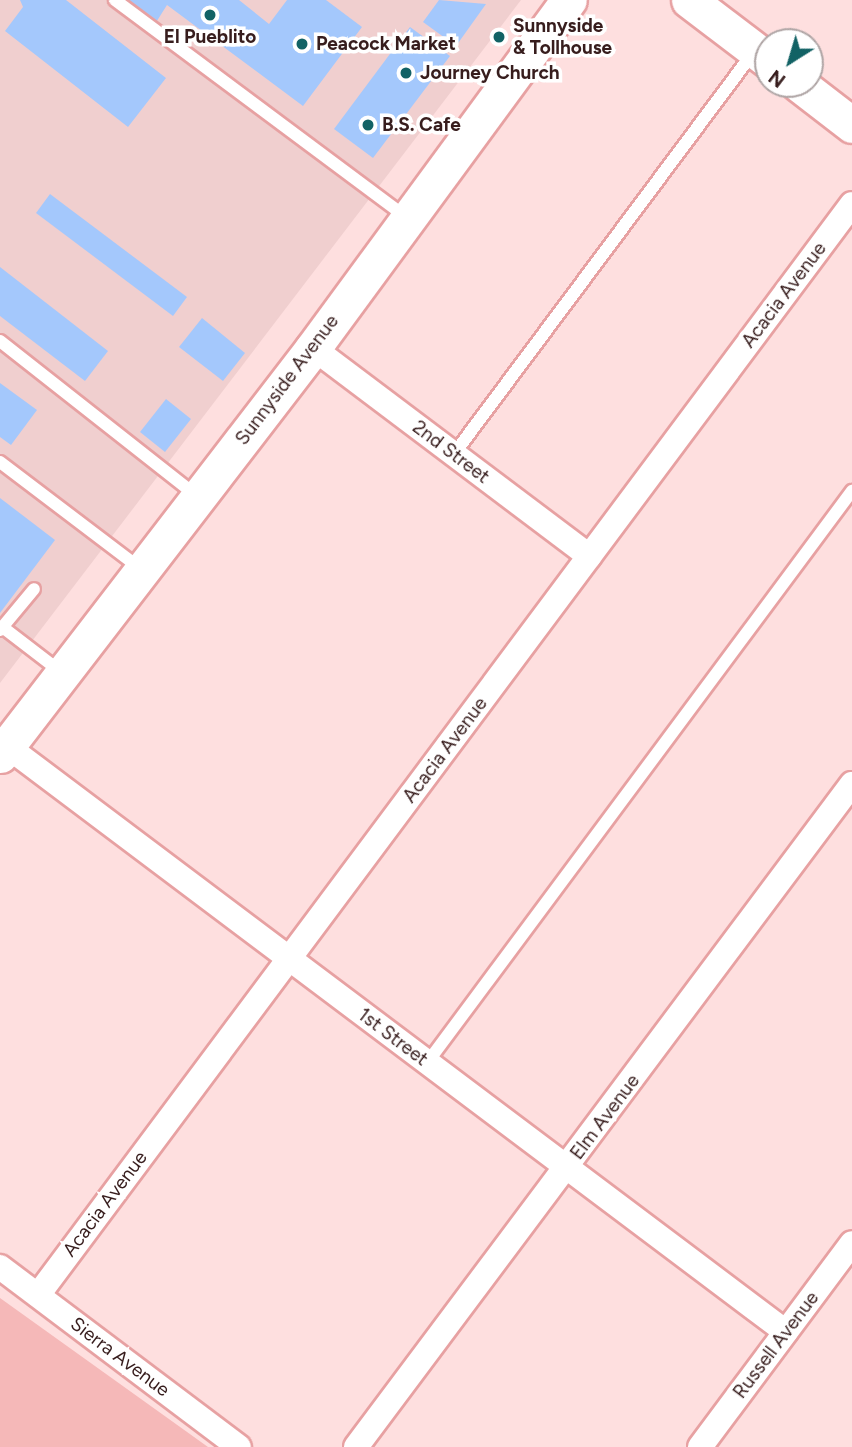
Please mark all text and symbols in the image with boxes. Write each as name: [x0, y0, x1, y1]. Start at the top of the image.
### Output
marker: El Pueblito: [202, 7, 218, 23]
place label: Sunnyside & Tollhouse: [513, 15, 612, 59]
place label: El Pueblito: [164, 26, 256, 48]
north arrow: [754, 28, 824, 98]
marker: Sunnyside & Tollhouse: [491, 29, 507, 45]
place label: Peacock Market: [316, 33, 456, 55]
marker: Peacock Market: [294, 36, 310, 52]
place label: Journey Church: [420, 62, 560, 84]
marker: Journey Church: [398, 65, 414, 81]
text: N: [764, 65, 790, 92]
place label: B.S. Cafe: [382, 114, 461, 136]
marker: B.S. Cafe: [360, 117, 376, 133]
street label: Acacia Avenue: [737, 238, 831, 352]
street label: Sunnyside Avenue: [231, 310, 343, 450]
street label: 2nd Street: [408, 416, 494, 488]
street label: Acacia Avenue: [398, 693, 492, 807]
street label: 1st Street: [353, 1003, 433, 1071]
street label: Elm Avenue: [566, 1070, 644, 1164]
street label: Acacia Avenue: [58, 1147, 152, 1261]
street label: Russell Avenue: [728, 1287, 824, 1403]
street label: Sierra Avenue: [66, 1312, 174, 1402]

